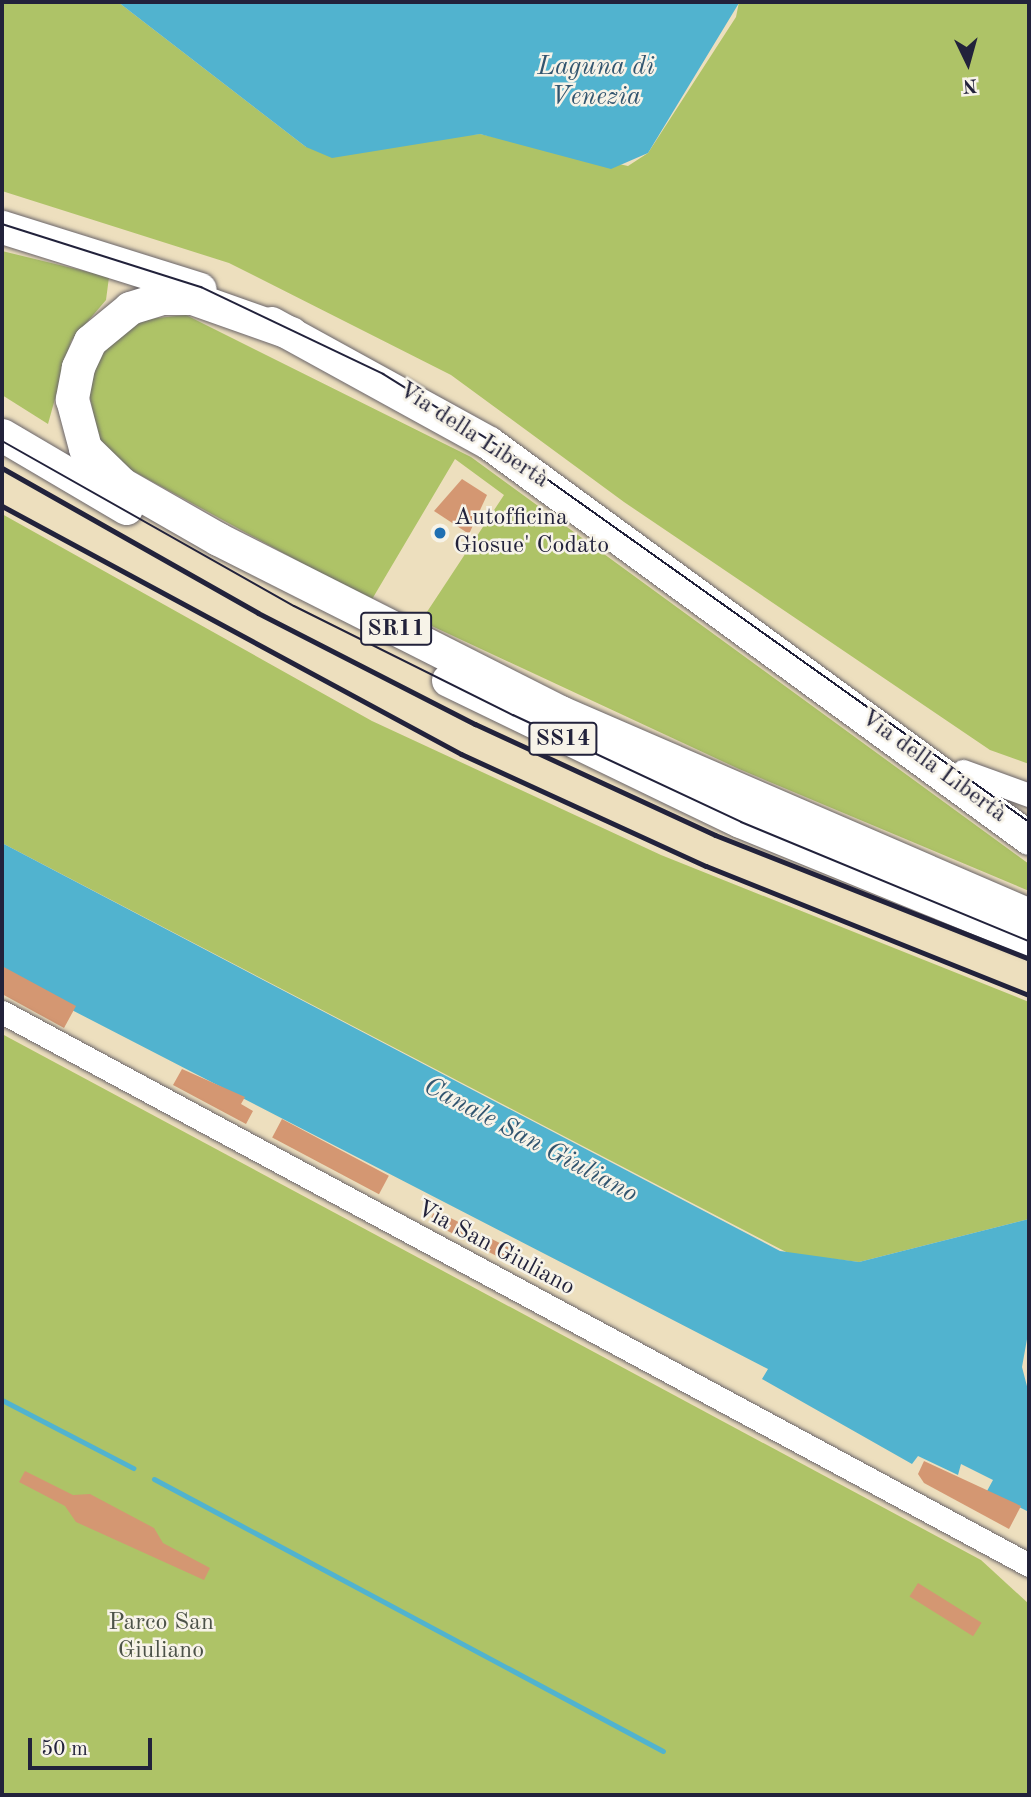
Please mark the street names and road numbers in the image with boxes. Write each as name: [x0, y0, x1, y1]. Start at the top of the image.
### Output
street label: Via della Libertà: [392, 377, 554, 495]
road number: SR11: [359, 610, 433, 649]
street label: Via della Libertà: [854, 704, 1012, 830]
road number: SS14: [528, 720, 598, 758]
street label: Via San Giuliano: [411, 1195, 579, 1303]

